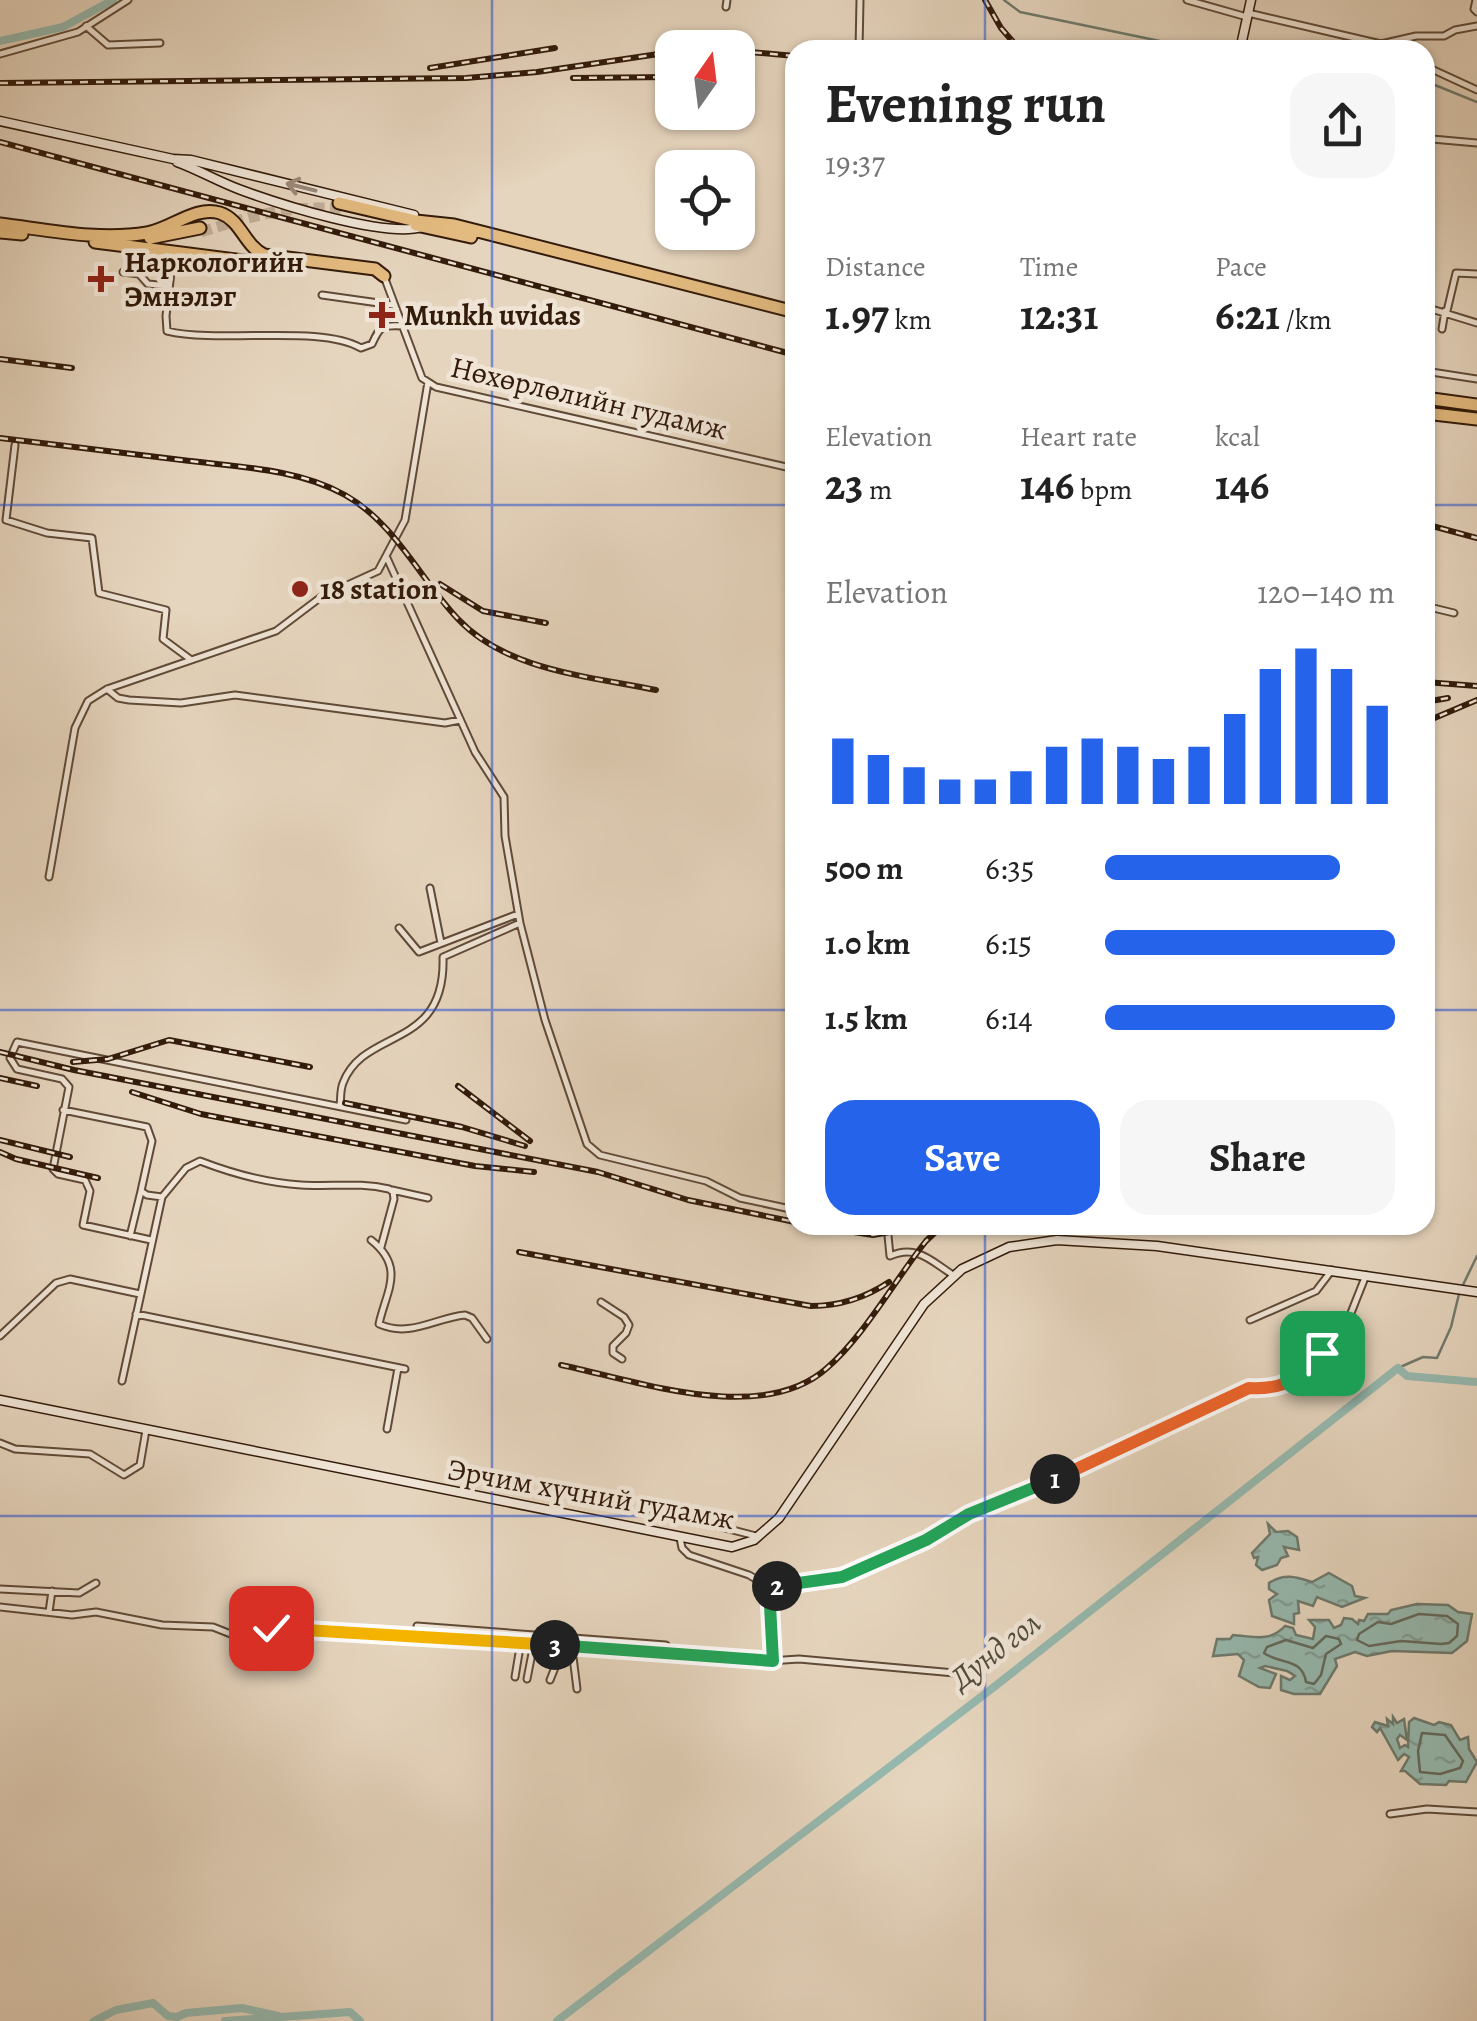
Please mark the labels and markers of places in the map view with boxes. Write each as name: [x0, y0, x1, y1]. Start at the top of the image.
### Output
place label: Наркологийн Эмнэлэг: [124, 242, 304, 316]
marker: Наркологийн Эмнэлэг: [88, 266, 114, 292]
place label: Munkh uvidas: [404, 295, 581, 335]
marker: Munkh uvidas: [369, 302, 395, 328]
place label: 18 station: [320, 569, 438, 609]
marker: 18 station: [289, 578, 311, 600]
pin: [1280, 1311, 1365, 1396]
pin: 1: [1030, 1454, 1080, 1504]
pin: 2: [752, 1561, 802, 1611]
pin: [229, 1586, 314, 1671]
pin: 3: [530, 1620, 580, 1670]

